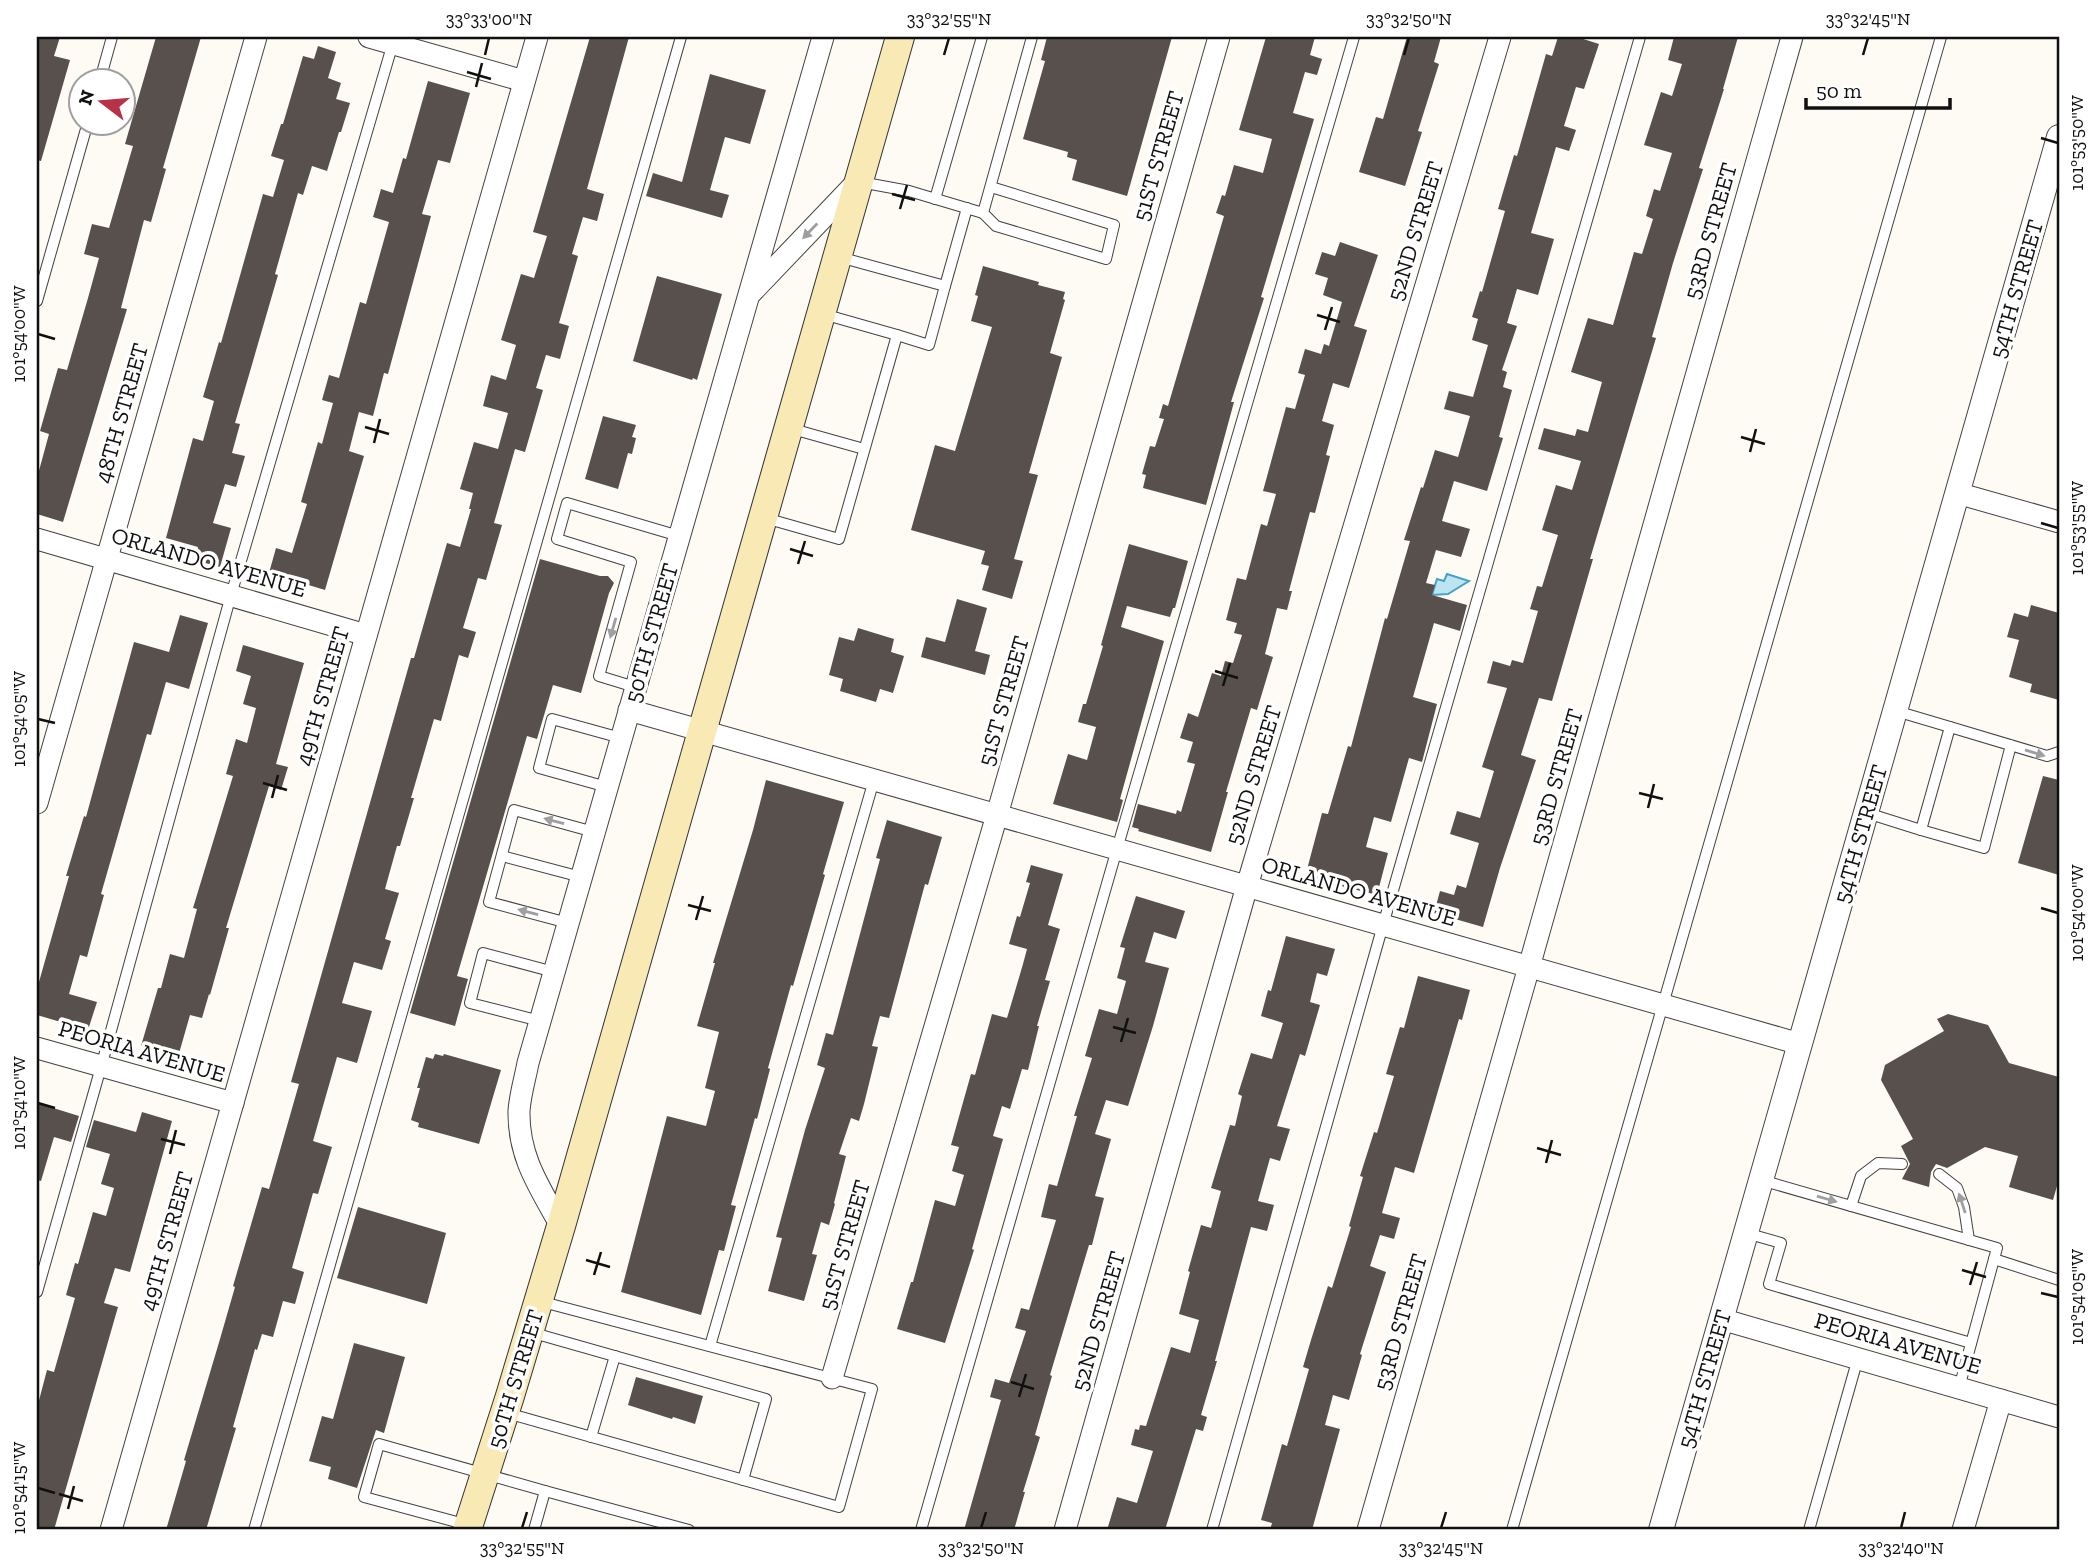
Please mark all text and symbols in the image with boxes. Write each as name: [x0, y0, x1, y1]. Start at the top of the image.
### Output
text: 33°33'00"N: [446, 8, 532, 30]
text: 33°32'55"N: [907, 8, 991, 30]
text: 33°32'50"N: [1366, 8, 1452, 30]
text: 33°32'45"N: [1826, 8, 1910, 30]
north arrow: [66, 66, 136, 136]
scale bar: [1806, 66, 1949, 110]
text: 50 m: [1816, 78, 1862, 103]
text: N: [73, 87, 99, 108]
street label: 51ST STREET: [1126, 88, 1190, 224]
text: 101°53'50"W: [2066, 95, 2088, 191]
street label: 52ND STREET: [1381, 158, 1449, 304]
street label: 53RD STREET: [1677, 160, 1743, 302]
street label: 54TH STREET: [1983, 217, 2049, 361]
one-way arrow: [803, 222, 819, 239]
text: 101°54'00"W: [8, 285, 30, 383]
street label: 48TH STREET: [88, 340, 154, 486]
text: 101°53'55"W: [2066, 481, 2088, 575]
street label: ORLANDO AVENUE: [108, 521, 310, 603]
street label: 50TH STREET: [618, 560, 684, 706]
one-way arrow: [607, 618, 617, 639]
street label: 49TH STREET: [289, 623, 355, 769]
street label: 51ST STREET: [971, 633, 1035, 769]
text: 101°54'05"W: [8, 671, 30, 767]
street label: 52ND STREET: [1219, 702, 1287, 848]
street label: 53RD STREET: [1523, 706, 1589, 848]
one-way arrow: [2025, 748, 2046, 758]
street label: 54TH STREET: [1827, 762, 1893, 906]
one-way arrow: [543, 815, 565, 826]
street label: ORLANDO AVENUE: [1258, 850, 1460, 932]
text: 101°54'00"W: [2066, 864, 2088, 962]
one-way arrow: [517, 906, 539, 917]
street label: PEORIA AVENUE: [55, 1014, 229, 1088]
text: 101°54'10"W: [8, 1056, 30, 1150]
street label: 49TH STREET: [133, 1168, 199, 1314]
street label: 51ST STREET: [812, 1177, 876, 1313]
one-way arrow: [1956, 1192, 1966, 1213]
one-way arrow: [1816, 1194, 1838, 1205]
street label: 52ND STREET: [1065, 1248, 1131, 1394]
text: 101°54'05"W: [2066, 1249, 2088, 1345]
street label: 53RD STREET: [1367, 1251, 1433, 1393]
street label: 50TH STREET: [481, 1306, 549, 1452]
street label: PEORIA AVENUE: [1811, 1306, 1985, 1380]
street label: 54TH STREET: [1671, 1307, 1737, 1451]
text: 101°54'15"W: [8, 1442, 30, 1534]
text: 33°32'55"N: [480, 1537, 564, 1559]
text: 33°32'50"N: [938, 1537, 1024, 1559]
text: 33°32'45"N: [1399, 1537, 1483, 1559]
text: 33°32'40"N: [1858, 1537, 1944, 1559]

